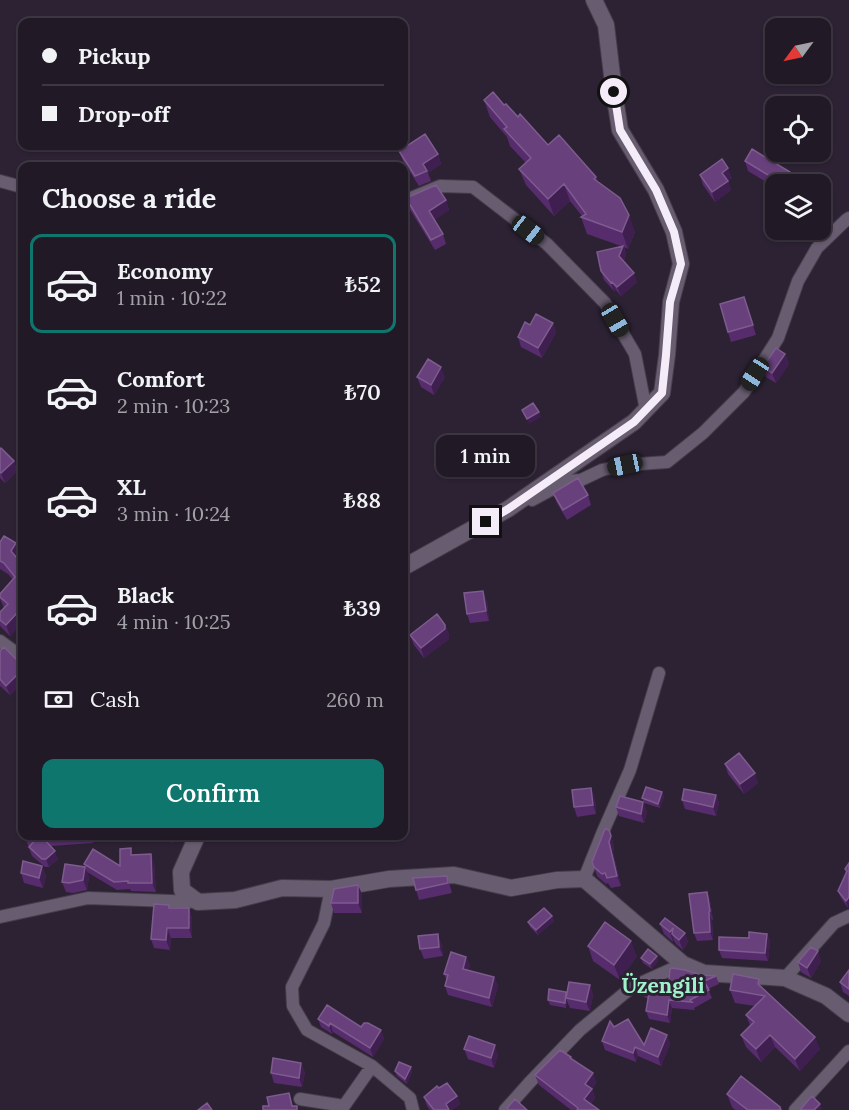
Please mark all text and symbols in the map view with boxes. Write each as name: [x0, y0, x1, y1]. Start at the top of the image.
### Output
north arrow: [765, 18, 831, 84]
map controls: [765, 18, 831, 240]
text: Pickup: [78, 42, 151, 70]
route start: [600, 78, 627, 105]
button: locate: [765, 96, 831, 162]
text: Drop-off: [78, 100, 170, 128]
button: layers: [765, 174, 831, 240]
text: Choose a ride: [42, 181, 216, 215]
car: [508, 212, 548, 248]
icon: car: [45, 257, 99, 311]
text: Economy: [117, 257, 213, 285]
text: ₺52: [345, 270, 381, 298]
text: 1 min · 10:22: [117, 285, 227, 310]
car: [598, 300, 632, 340]
car: [738, 354, 772, 394]
icon: car: [45, 365, 99, 419]
text: Comfort: [117, 365, 205, 393]
text: ₺70: [344, 378, 381, 406]
text: 2 min · 10:23: [117, 393, 230, 418]
callout: 1 min: [436, 435, 536, 477]
text: 1 min: [460, 443, 511, 468]
car: [606, 452, 644, 478]
icon: car: [45, 473, 99, 527]
text: XL: [117, 473, 146, 501]
text: ₺88: [343, 486, 381, 514]
text: 3 min · 10:24: [117, 501, 230, 526]
route end: [472, 508, 499, 535]
icon: car: [45, 581, 99, 635]
text: Black: [117, 581, 174, 609]
text: ₺39: [343, 594, 381, 622]
text: 4 min · 10:25: [117, 609, 231, 634]
icon: cash: [42, 683, 75, 716]
text: Cash: [90, 685, 140, 713]
text: 260 m: [326, 687, 384, 712]
button: Confirm: [42, 759, 384, 828]
district label: Üzengili: [621, 972, 705, 999]

